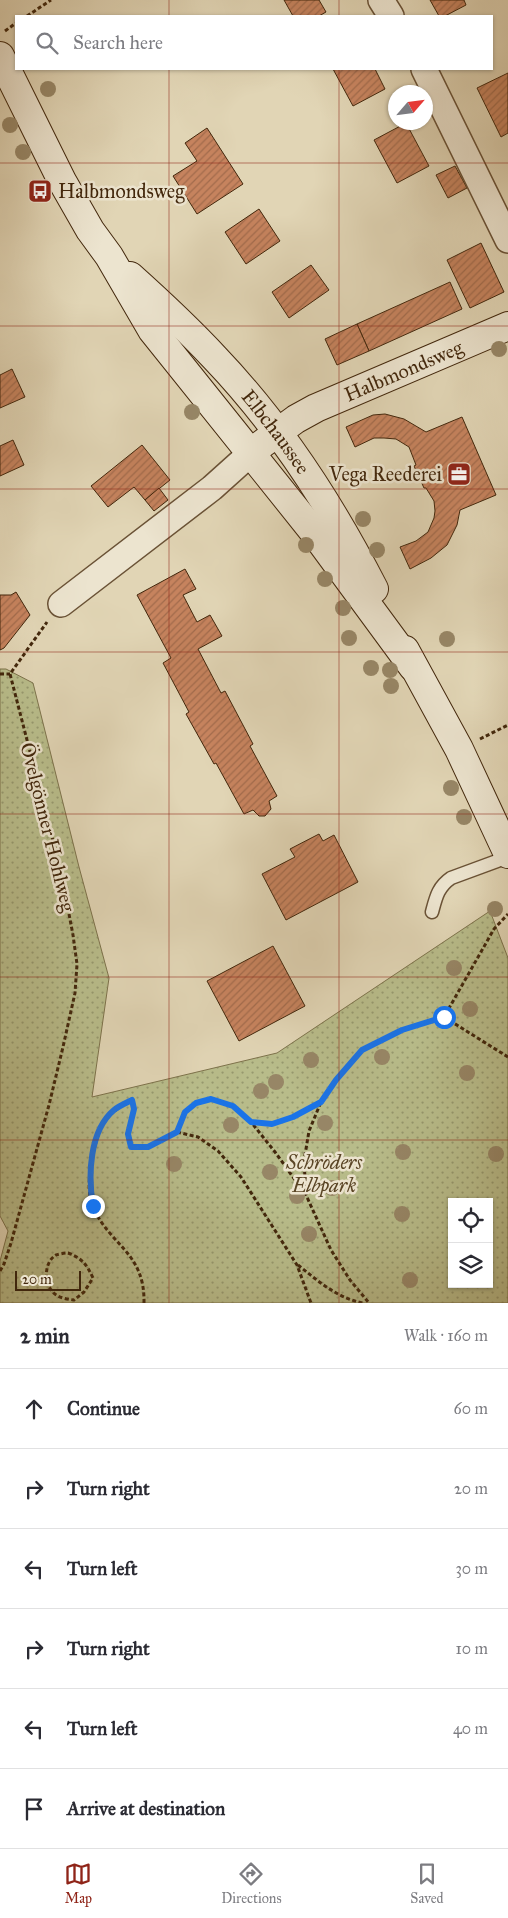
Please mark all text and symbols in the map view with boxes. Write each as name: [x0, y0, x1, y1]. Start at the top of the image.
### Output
search box: [15, 15, 493, 70]
icon: search: [33, 29, 61, 57]
text: Search here: [73, 31, 163, 54]
north arrow: [388, 85, 433, 130]
bus stop icon: Halbmondsweg: [27, 178, 53, 204]
place label: Halbmondsweg: [58, 179, 185, 204]
street label: Halbmondsweg: [340, 335, 467, 407]
street label: Elbchaussee: [237, 385, 315, 479]
office icon: Vega Reederei: [446, 461, 472, 487]
place label: Vega Reederei: [328, 462, 443, 487]
street label: Övelgönner Hohlweg: [14, 740, 81, 915]
route start: [433, 1006, 456, 1029]
park label: Schröders Elbpark: [285, 1150, 363, 1198]
route end: [82, 1195, 105, 1218]
map controls: [448, 1198, 493, 1288]
button: locate: [448, 1198, 493, 1243]
button: layers: [448, 1243, 493, 1288]
scale bar: [15, 1268, 81, 1291]
text: 20 m: [22, 1271, 52, 1288]
text: 2 min: [20, 1323, 70, 1349]
text: Walk · 160 m: [404, 1326, 488, 1345]
icon: ahead: [20, 1395, 48, 1423]
text: Continue: [67, 1397, 140, 1420]
text: 60 m: [454, 1399, 488, 1418]
icon: right: [20, 1475, 48, 1503]
text: Turn right: [67, 1477, 150, 1500]
text: 20 m: [454, 1479, 488, 1498]
icon: left: [20, 1555, 48, 1583]
text: Turn left: [67, 1557, 137, 1580]
text: 30 m: [455, 1559, 488, 1578]
icon: right: [20, 1635, 48, 1663]
text: Turn right: [67, 1637, 150, 1660]
text: 10 m: [456, 1639, 488, 1658]
icon: left: [20, 1715, 48, 1743]
text: Turn left: [67, 1717, 137, 1740]
text: 40 m: [453, 1719, 488, 1738]
icon: arrive: [20, 1795, 48, 1823]
text: Arrive at destination: [67, 1797, 225, 1820]
tab: Map: [64, 1860, 92, 1907]
tab: Directions: [221, 1860, 282, 1907]
tab: Saved: [410, 1860, 444, 1907]

